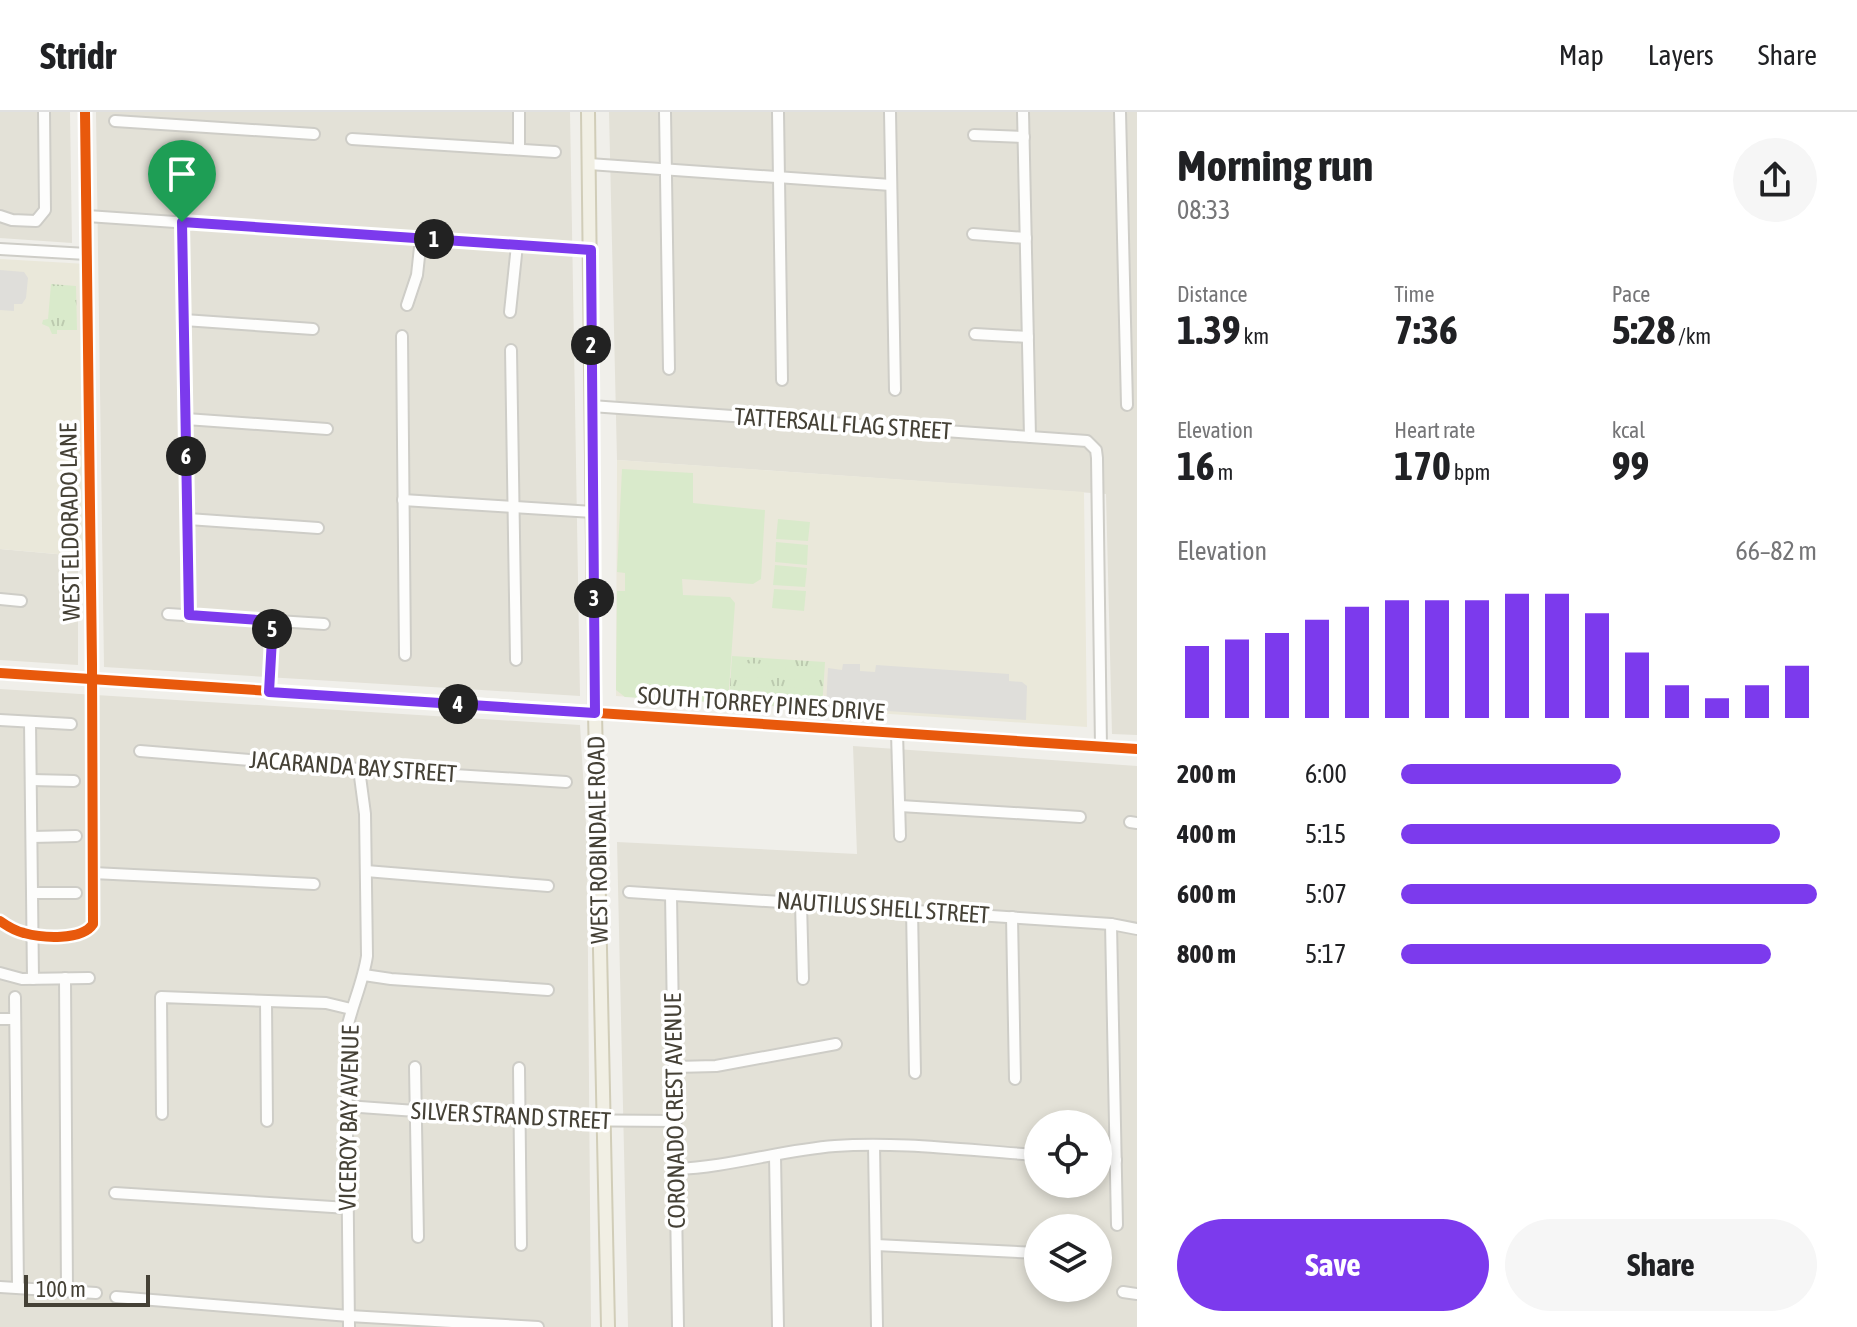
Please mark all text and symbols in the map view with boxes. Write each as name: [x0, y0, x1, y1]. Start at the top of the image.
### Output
text: Stridr: [40, 34, 116, 77]
text: Map: [1559, 39, 1604, 71]
text: Layers: [1648, 39, 1714, 71]
text: Share: [1758, 39, 1817, 71]
button: share: [1733, 138, 1817, 222]
pin: [148, 140, 216, 222]
text: Morning run: [1177, 140, 1373, 190]
icon: arrive: [160, 152, 204, 196]
text: 08:33: [1177, 195, 1231, 225]
pin: 1: [414, 219, 454, 259]
text: 1: [429, 226, 439, 252]
text: Distance: [1177, 281, 1248, 307]
text: Time: [1394, 281, 1434, 307]
text: Pace: [1612, 281, 1650, 307]
text: 1.39: [1177, 307, 1241, 352]
text: 7:36: [1394, 307, 1458, 352]
text: 5:28: [1612, 307, 1675, 352]
text: km: [1241, 323, 1269, 349]
text: /km: [1675, 323, 1711, 349]
pin: 2: [571, 325, 611, 365]
text: 2: [586, 332, 596, 358]
street label: TATTERSALL FLAG STREET: [733, 402, 953, 445]
text: Elevation: [1177, 417, 1253, 443]
text: Heart rate: [1394, 417, 1475, 443]
text: kcal: [1612, 417, 1645, 443]
street label: WEST ELDORADO LANE: [54, 423, 85, 621]
pin: 6: [166, 436, 206, 476]
text: 6: [181, 443, 191, 469]
text: 16: [1177, 443, 1215, 488]
text: 170: [1394, 443, 1451, 488]
text: 99: [1612, 443, 1649, 488]
text: m: [1215, 459, 1233, 485]
text: bpm: [1451, 459, 1490, 485]
text: Elevation: [1177, 536, 1267, 566]
text: 66–82 m: [1735, 536, 1817, 566]
pin: 3: [574, 578, 614, 618]
text: 3: [589, 585, 599, 611]
pin: 5: [252, 609, 292, 649]
text: 5: [267, 616, 277, 642]
street label: SOUTH TORREY PINES DRIVE: [637, 681, 885, 726]
pin: 4: [438, 684, 478, 724]
text: 4: [453, 691, 463, 717]
street label: WEST ROBINDALE ROAD: [582, 736, 613, 944]
street label: JACARANDA BAY STREET: [248, 746, 458, 787]
text: 200 m: [1177, 759, 1236, 789]
text: 6:00: [1305, 759, 1347, 789]
text: 400 m: [1177, 819, 1236, 849]
text: 5:15: [1305, 819, 1346, 849]
text: 600 m: [1177, 879, 1236, 909]
text: 5:07: [1305, 879, 1347, 909]
street label: NAUTILUS SHELL STREET: [776, 887, 991, 928]
text: 800 m: [1177, 939, 1236, 969]
text: 5:17: [1305, 939, 1346, 969]
street label: CORONADO CREST AVENUE: [659, 993, 690, 1229]
street label: VICEROY BAY AVENUE: [333, 1025, 364, 1211]
street label: SILVER STRAND STREET: [410, 1097, 612, 1134]
map controls: [1024, 1110, 1112, 1302]
button: locate: [1024, 1110, 1112, 1198]
button: layers: [1024, 1214, 1112, 1302]
button: Save: [1177, 1219, 1489, 1311]
button: Share: [1505, 1219, 1817, 1311]
scale bar: [24, 1271, 150, 1307]
text: 100 m: [36, 1276, 86, 1302]

